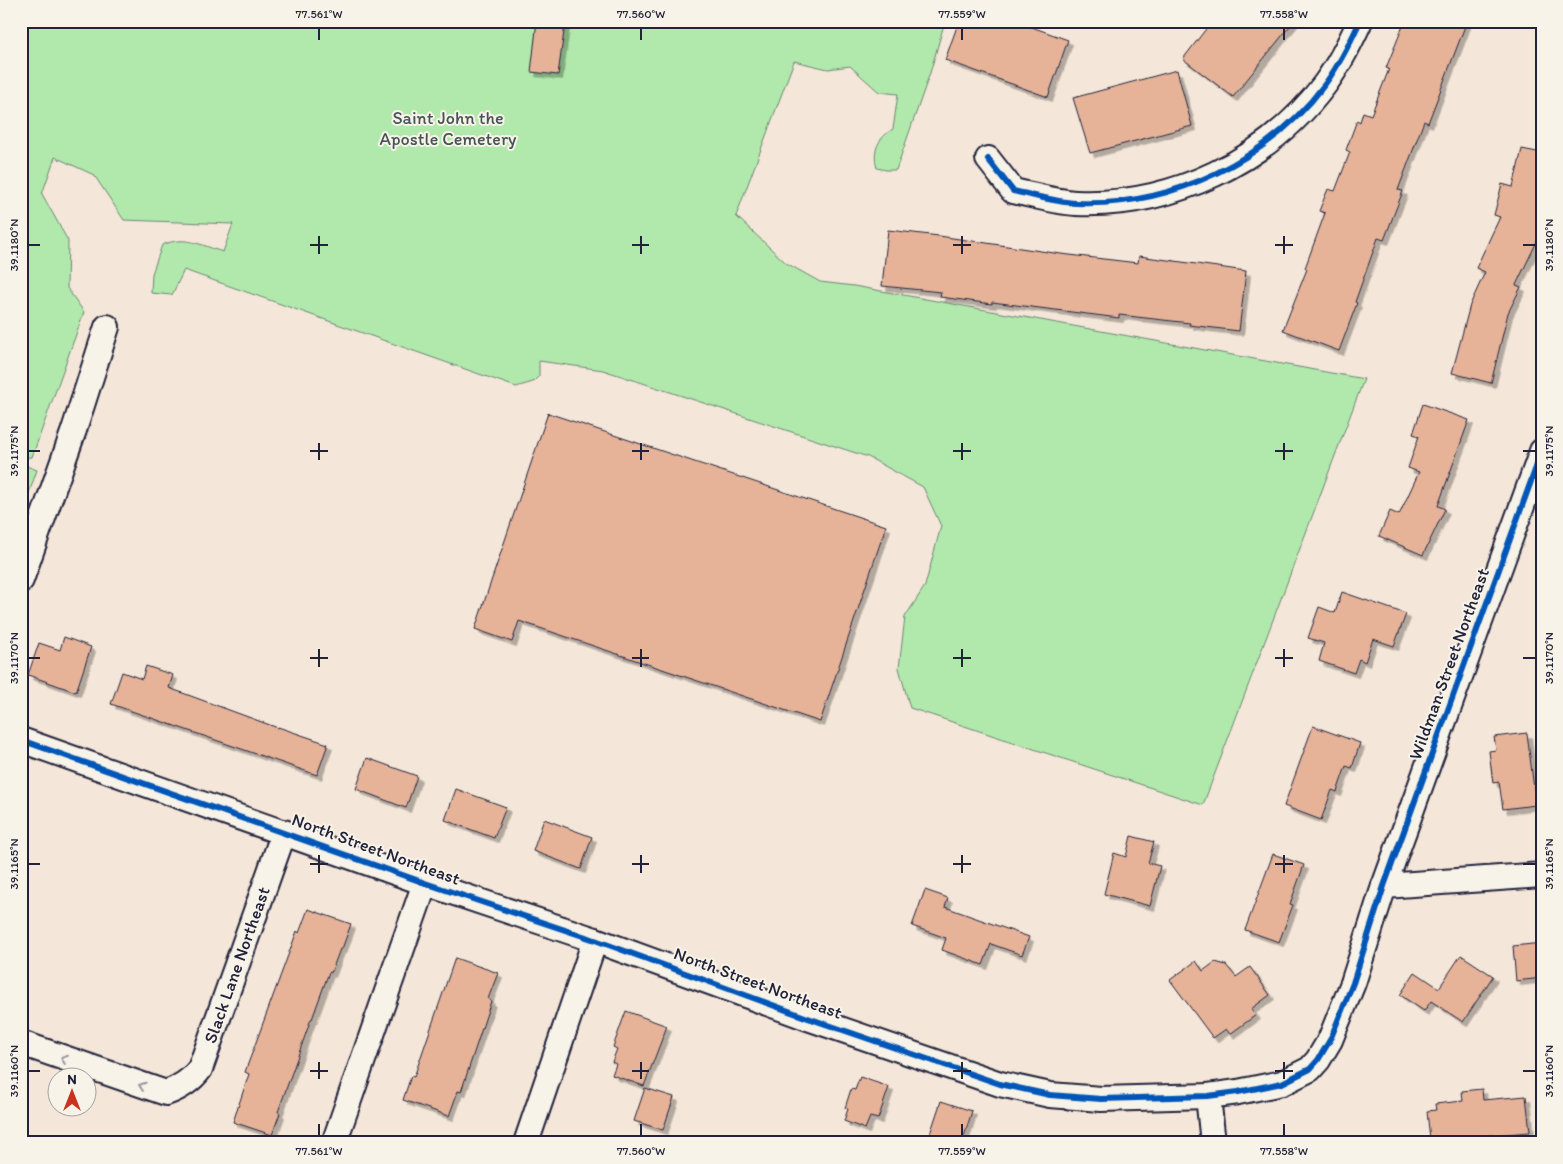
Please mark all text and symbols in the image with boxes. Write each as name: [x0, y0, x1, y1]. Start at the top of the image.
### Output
text: 77.561°W: [296, 7, 342, 21]
text: 77.560°W: [617, 7, 665, 21]
text: 77.559°W: [938, 7, 986, 21]
text: 77.558°W: [1260, 7, 1308, 21]
park label: Saint John the Apostle Cemetery: [380, 107, 517, 150]
text: 39.1180°N: [7, 219, 21, 271]
text: 39.1180°N: [1542, 219, 1556, 271]
text: 39.1175°N: [7, 426, 21, 476]
text: 39.1175°N: [1542, 426, 1556, 476]
street label: Wildman Street Northeast: [1404, 565, 1494, 763]
text: 39.1170°N: [7, 632, 21, 684]
text: 39.1170°N: [1542, 632, 1556, 684]
street label: North Street Northeast: [289, 808, 463, 890]
text: 39.1165°N: [7, 838, 21, 890]
text: 39.1165°N: [1542, 838, 1556, 890]
street label: Slack Lane Northeast: [199, 884, 275, 1046]
street label: North Street Northeast: [671, 942, 845, 1024]
text: 39.1160°N: [7, 1045, 21, 1097]
text: 39.1160°N: [1542, 1045, 1556, 1097]
one-way arrow: [60, 1054, 69, 1064]
north arrow: [48, 1066, 98, 1116]
text: N: [67, 1071, 77, 1088]
one-way arrow: [138, 1082, 147, 1092]
text: 77.561°W: [296, 1144, 342, 1158]
text: 77.560°W: [617, 1144, 665, 1158]
text: 77.559°W: [938, 1144, 986, 1158]
text: 77.558°W: [1260, 1144, 1308, 1158]

